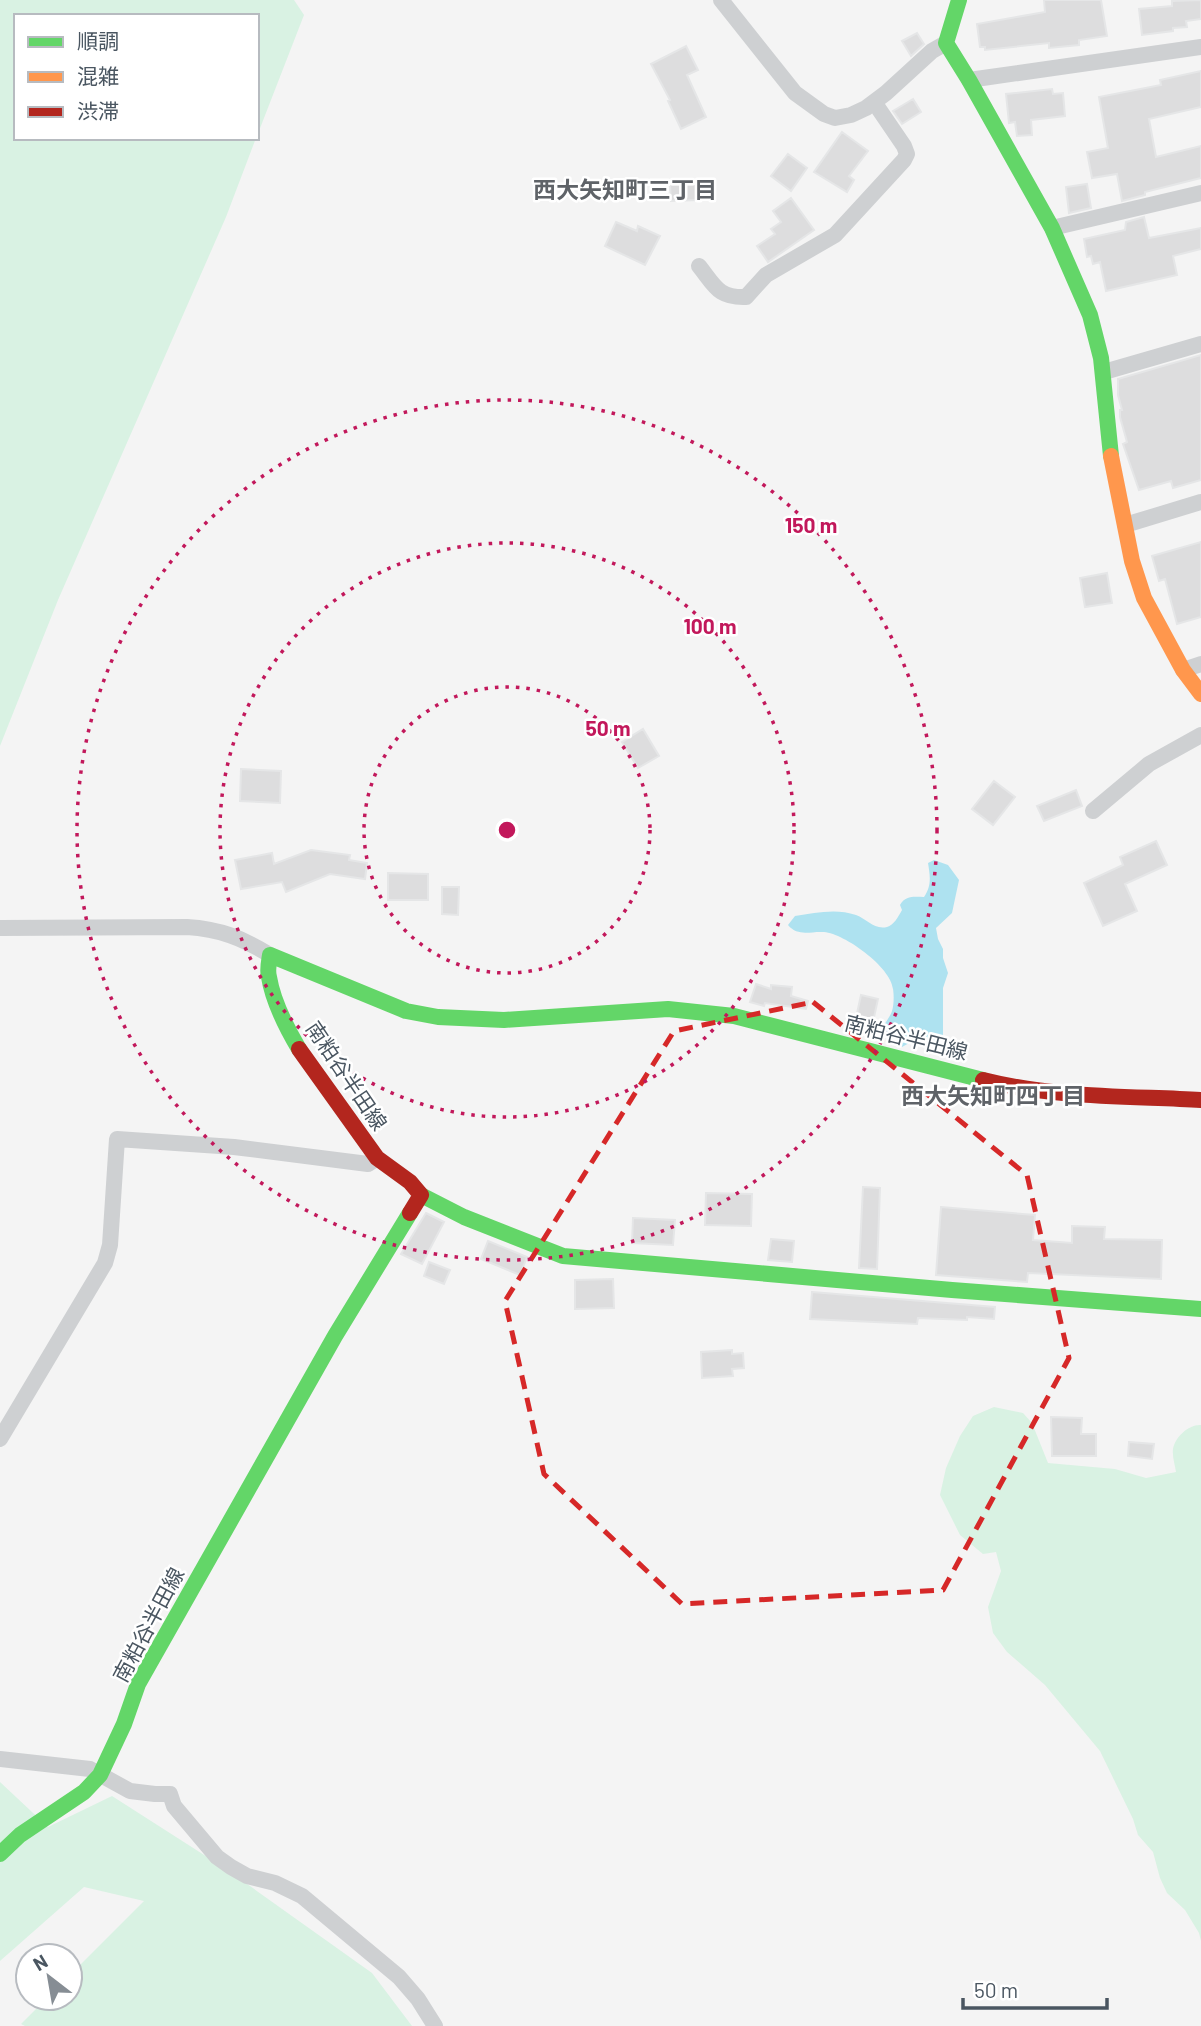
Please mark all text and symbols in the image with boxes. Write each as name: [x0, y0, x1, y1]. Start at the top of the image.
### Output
legend: [14, 14, 259, 140]
text: 順調: [77, 28, 119, 53]
text: 混雑: [77, 63, 119, 88]
text: 渋滞: [77, 98, 119, 123]
district label: 西大矢知町三丁目: [533, 175, 717, 203]
text: 150 m: [785, 512, 837, 537]
text: 100 m: [683, 613, 737, 638]
text: 50 m: [585, 715, 631, 740]
centre of rings: [495, 818, 519, 842]
street label: 南粕谷半田線: [842, 1009, 971, 1064]
street label: 南粕谷半田線: [302, 1016, 393, 1134]
district label: 西大矢知町四丁目: [901, 1081, 1085, 1109]
street label: 南粕谷半田線: [107, 1563, 188, 1686]
north arrow: [14, 1942, 84, 2012]
text: N: [29, 1949, 51, 1975]
scale bar: [963, 1966, 1106, 2010]
text: 50 m: [974, 1977, 1018, 2002]

